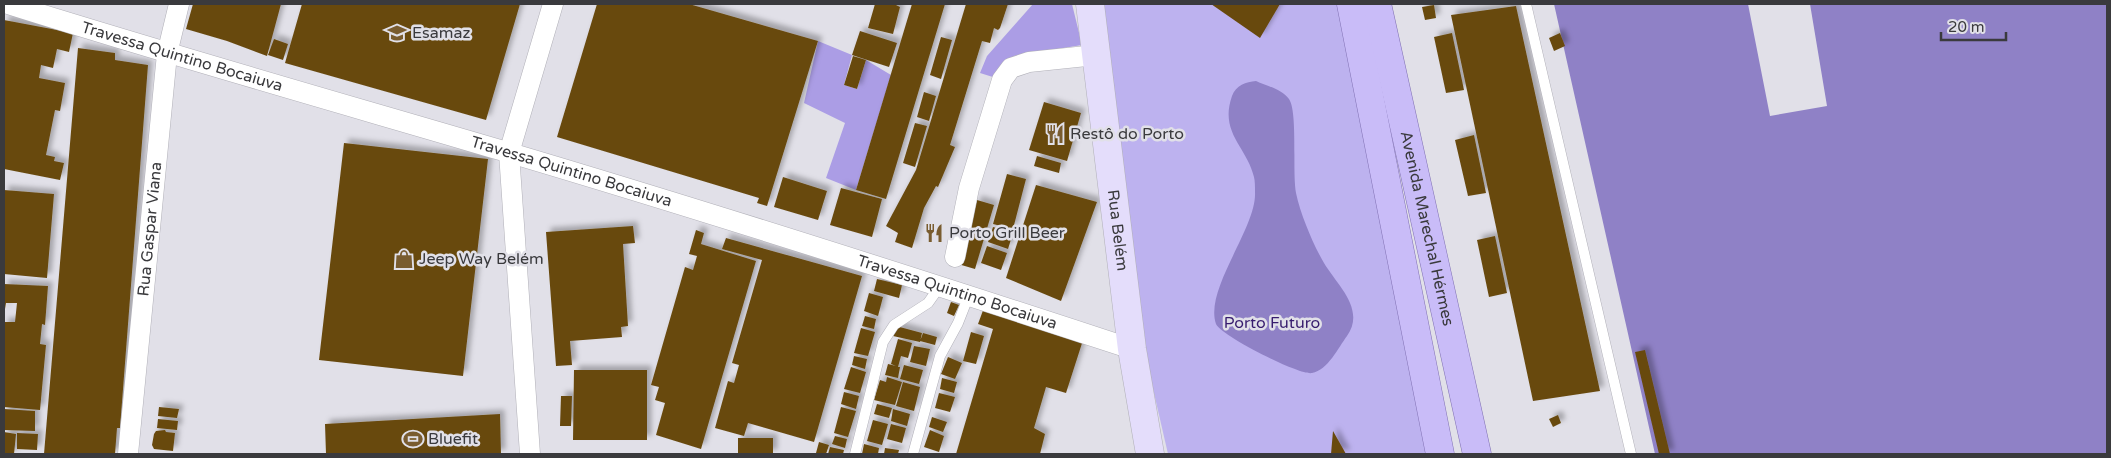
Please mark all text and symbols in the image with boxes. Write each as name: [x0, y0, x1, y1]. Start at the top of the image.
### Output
scale bar: [1941, 10, 2006, 42]
street label: Travessa Quintino Bocaiuva: [79, 17, 285, 96]
text: 20 m: [1948, 18, 1985, 36]
school or university icon: Esamaz: [386, 22, 408, 44]
place label: Esamaz: [412, 23, 470, 43]
restaurant icon: Restô do Porto: [1044, 123, 1066, 145]
place label: Restô do Porto: [1070, 124, 1184, 144]
street label: Avenida Marechal Hérmes: [1396, 129, 1458, 328]
street label: Travessa Quintino Bocaiuva: [469, 132, 675, 211]
street label: Rua Gaspar Viana: [133, 161, 166, 297]
street label: Rua Belém: [1103, 188, 1132, 272]
restaurant icon: Porto Grill Beer: [923, 222, 945, 244]
place label: Porto Grill Beer: [949, 223, 1066, 243]
shop icon: Jeep Way Belém: [393, 248, 415, 270]
place label: Jeep Way Belém: [419, 249, 544, 269]
street label: Travessa Quintino Bocaiuva: [855, 251, 1060, 334]
park label: Porto Futuro: [1224, 313, 1320, 333]
sports icon: Bluefit: [402, 428, 424, 450]
place label: Bluefit: [428, 429, 478, 449]

